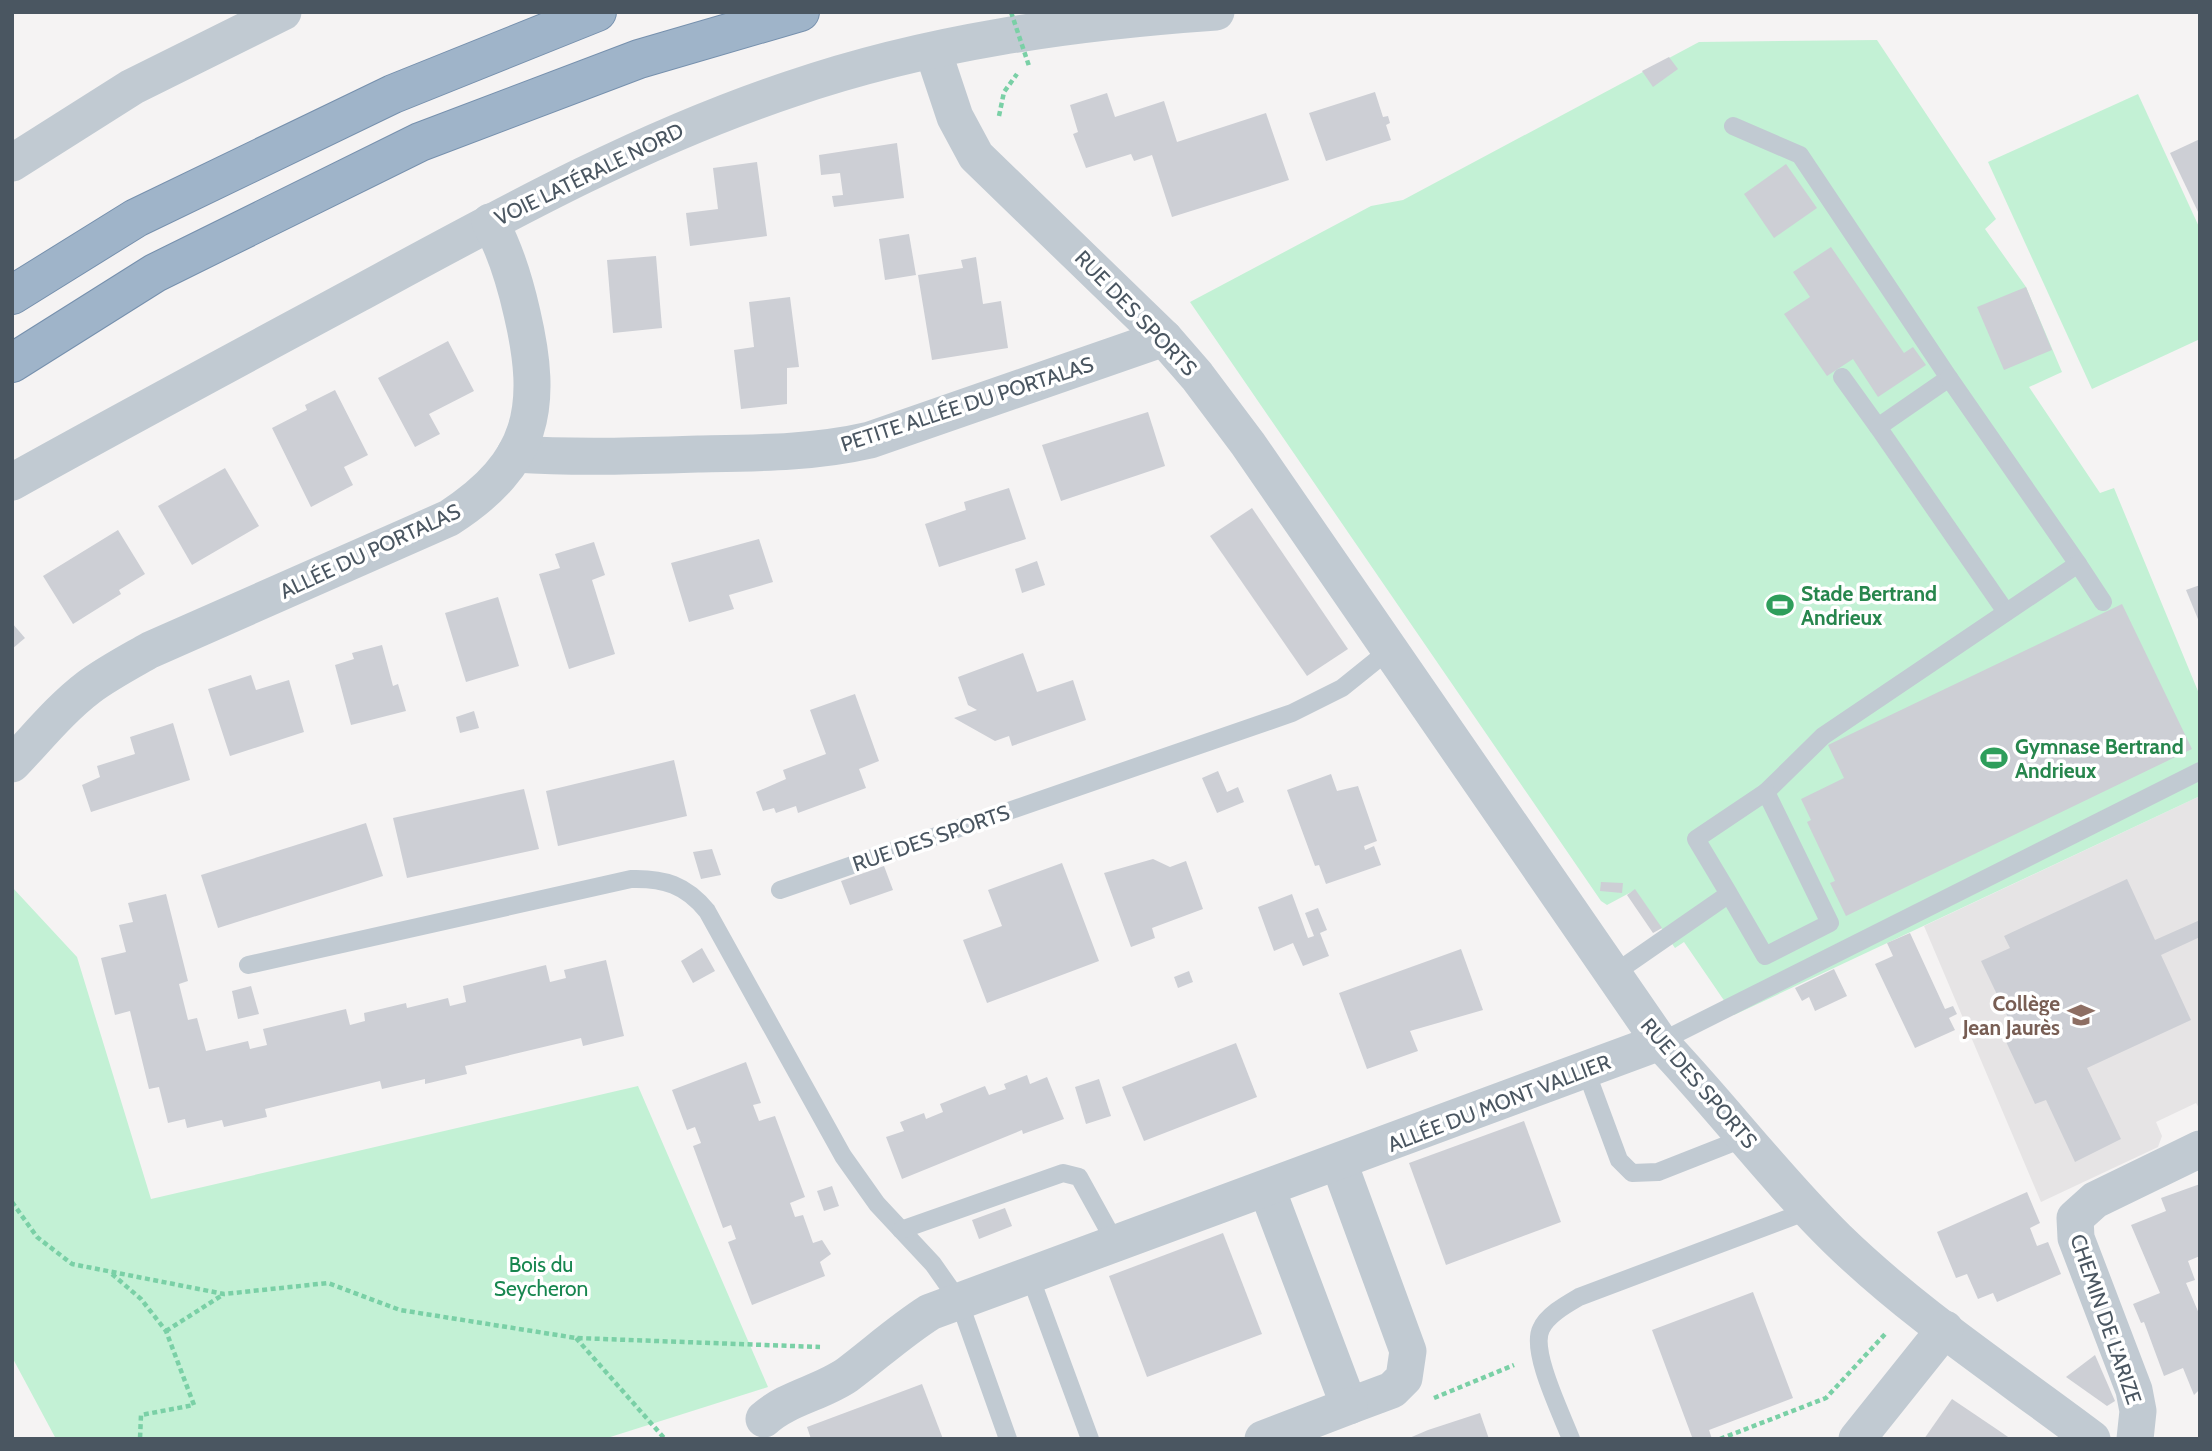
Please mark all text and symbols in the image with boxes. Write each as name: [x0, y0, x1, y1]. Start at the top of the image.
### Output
street label: VOIE LATÉRALE NORD: [491, 117, 687, 231]
street label: RUE DES SPORTS: [1070, 245, 1202, 381]
street label: PETITE ALLÉE DU PORTALAS: [838, 351, 1096, 457]
street label: ALLÉE DU PORTALAS: [276, 498, 464, 604]
place label: Stade Bertrand Andrieux: [1801, 581, 1937, 630]
sports icon: Stade Bertrand Andrieux: [1765, 590, 1795, 620]
place label: Gymnase Bertrand Andrieux: [2015, 734, 2184, 783]
sports icon: Gymnase Bertrand Andrieux: [1979, 743, 2009, 773]
street label: RUE DES SPORTS: [849, 799, 1013, 877]
place label: Collège Jean Jaurès: [1962, 991, 2060, 1040]
school or university icon: Collège Jean Jaurès: [2066, 1000, 2096, 1030]
street label: RUE DES SPORTS: [1636, 1013, 1762, 1153]
street label: ALLÉE DU MONT VALLIER: [1384, 1049, 1614, 1157]
street label: CHEMIN DE L'ARIZE: [2065, 1231, 2147, 1407]
park label: Bois du Seycheron: [494, 1252, 588, 1301]

